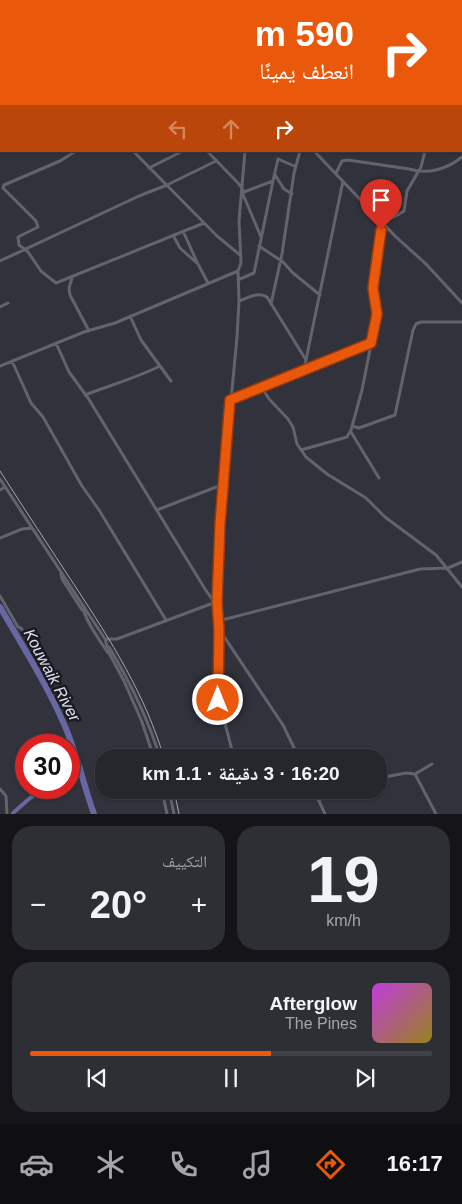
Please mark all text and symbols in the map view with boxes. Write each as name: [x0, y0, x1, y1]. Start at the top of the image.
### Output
text: 590 m: [255, 14, 354, 53]
icon: right: [372, 20, 437, 85]
text: انعطف يمينًا: [259, 59, 354, 84]
icon: left: [164, 115, 192, 143]
icon: ahead: [217, 115, 245, 143]
icon: right: [270, 115, 298, 143]
pin: [360, 179, 402, 230]
icon: arrive: [367, 186, 395, 214]
water label: Kouwaik River: [20, 626, 84, 725]
position arrow: [191, 673, 243, 725]
speed limit sign: 30: [15, 734, 80, 799]
text: 16:20 · 3 دقيقة · 1.1 km: [142, 763, 340, 784]
text: 19: [307, 843, 380, 916]
text: التكييف: [162, 853, 207, 870]
text: 20°: [90, 884, 147, 926]
text: −: [30, 889, 46, 920]
text: +: [191, 889, 207, 920]
text: km/h: [326, 912, 361, 929]
text: Afterglow: [269, 993, 357, 1014]
text: The Pines: [285, 1015, 357, 1032]
icon: previous: [83, 1064, 111, 1092]
icon: pause: [217, 1064, 245, 1092]
icon: next: [351, 1064, 379, 1092]
icon: car: [19, 1147, 54, 1182]
icon: climate: [93, 1147, 128, 1182]
icon: phone: [166, 1147, 201, 1182]
icon: music: [240, 1147, 275, 1182]
icon: directions: [313, 1147, 348, 1182]
text: 16:17: [387, 1151, 443, 1176]

